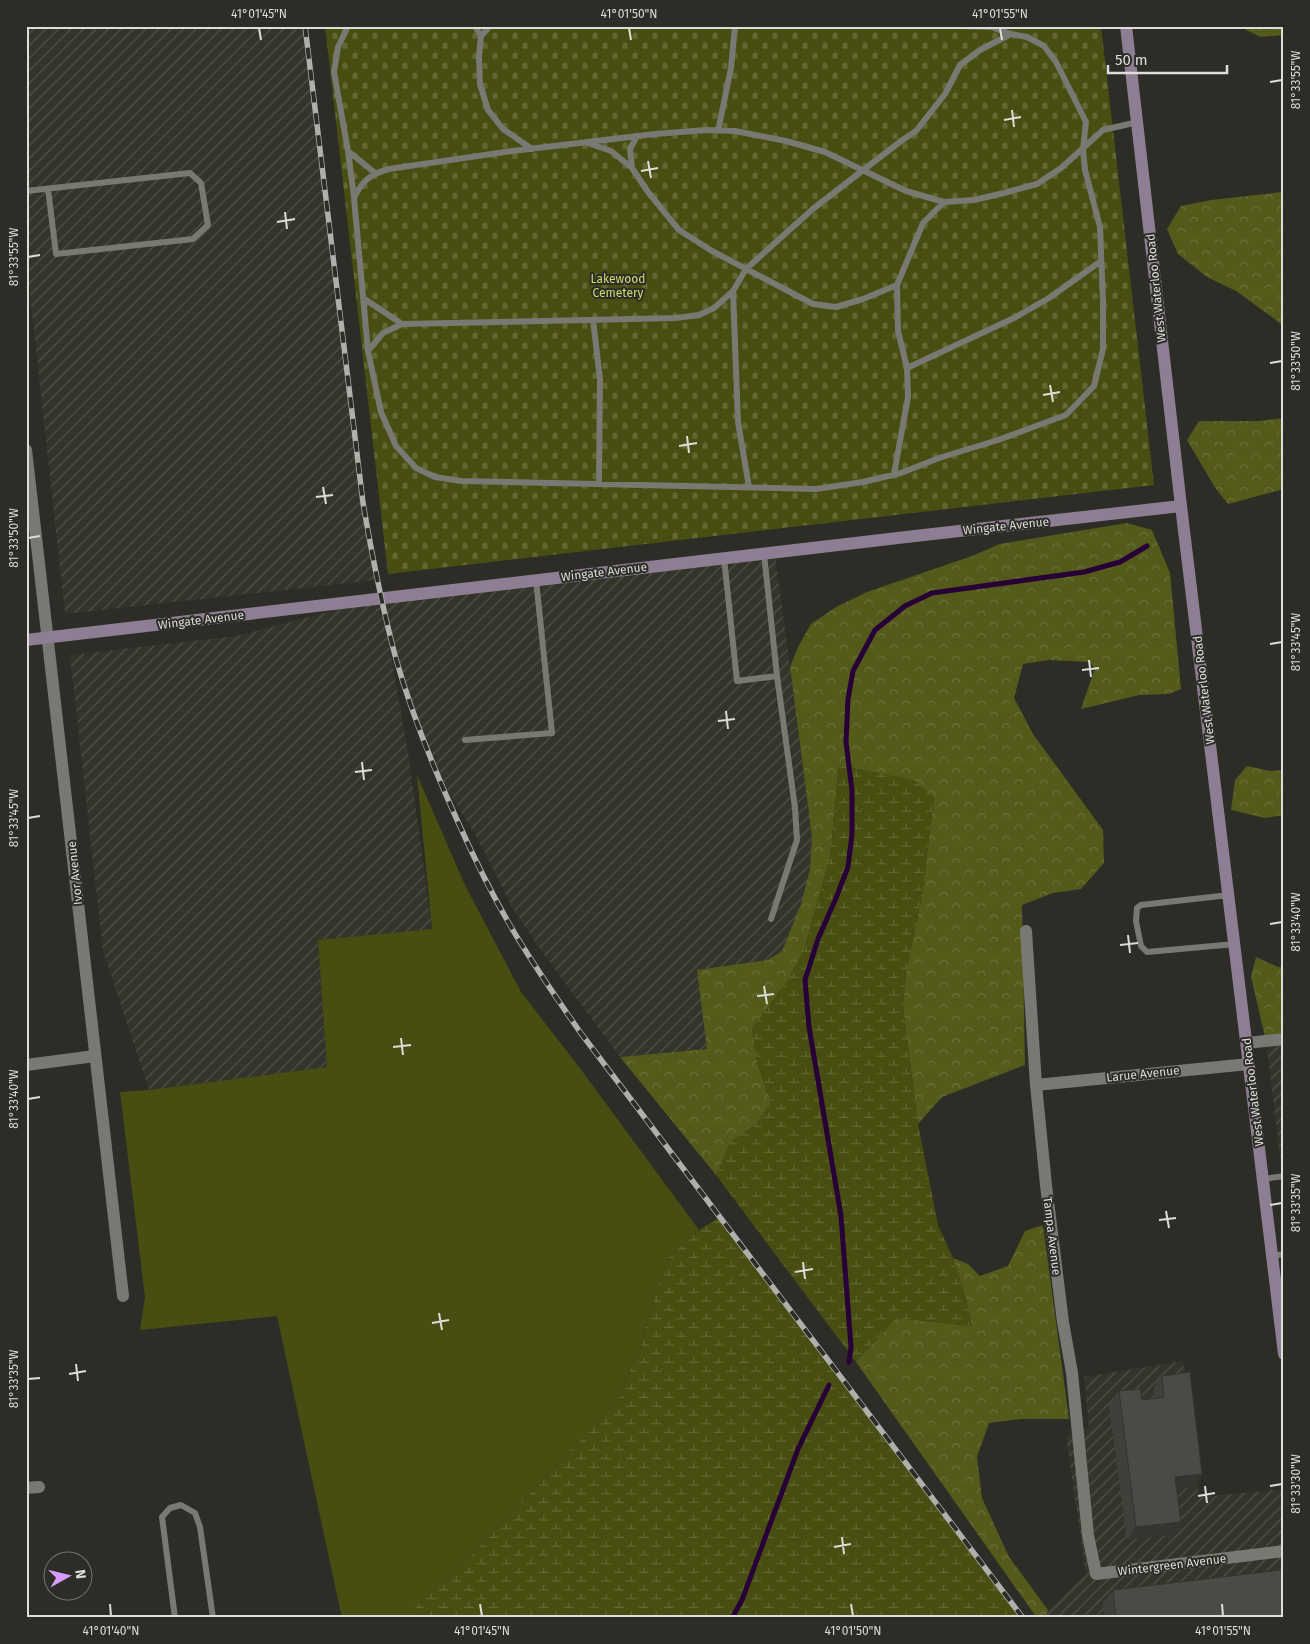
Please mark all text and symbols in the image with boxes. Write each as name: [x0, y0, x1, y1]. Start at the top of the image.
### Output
text: 41°01'45"N: [231, 7, 287, 21]
text: 41°01'50"N: [601, 7, 657, 21]
text: 41°01'55"N: [972, 7, 1028, 21]
scale bar: [1108, 42, 1226, 74]
text: 50 m: [1115, 51, 1148, 69]
text: 81°33'55"W: [1289, 51, 1303, 109]
text: 81°33'55"W: [7, 228, 21, 286]
street label: West Waterloo Road: [1143, 233, 1169, 343]
park label: Lakewood Cemetery: [591, 272, 645, 300]
text: 81°33'50"W: [1289, 331, 1303, 391]
text: 81°33'50"W: [7, 508, 21, 568]
street label: Wingate Avenue: [962, 515, 1050, 537]
street label: Wingate Avenue: [560, 560, 648, 584]
street label: Wingate Avenue: [157, 608, 245, 632]
text: 81°33'45"W: [1289, 613, 1303, 671]
street label: West Waterloo Road: [1190, 635, 1218, 745]
text: 81°33'45"W: [7, 789, 21, 847]
street label: Ivor Avenue: [65, 840, 85, 906]
text: 81°33'40"W: [1289, 892, 1303, 952]
street label: West Waterloo Road: [1239, 1037, 1267, 1147]
street label: Larue Avenue: [1106, 1063, 1180, 1085]
text: 81°33'40"W: [7, 1069, 21, 1129]
text: 81°33'35"W: [1289, 1174, 1303, 1232]
street label: Tampa Avenue: [1040, 1196, 1064, 1276]
text: 81°33'35"W: [7, 1350, 21, 1408]
text: 81°33'30"W: [1289, 1454, 1303, 1514]
street label: Wintergreen Avenue: [1117, 1551, 1227, 1579]
north arrow: [42, 1552, 92, 1602]
text: N: [71, 1568, 89, 1580]
text: 41°01'40"N: [83, 1624, 139, 1638]
text: 41°01'45"N: [454, 1624, 510, 1638]
text: 41°01'50"N: [825, 1624, 881, 1638]
text: 41°01'55"N: [1195, 1624, 1251, 1638]

